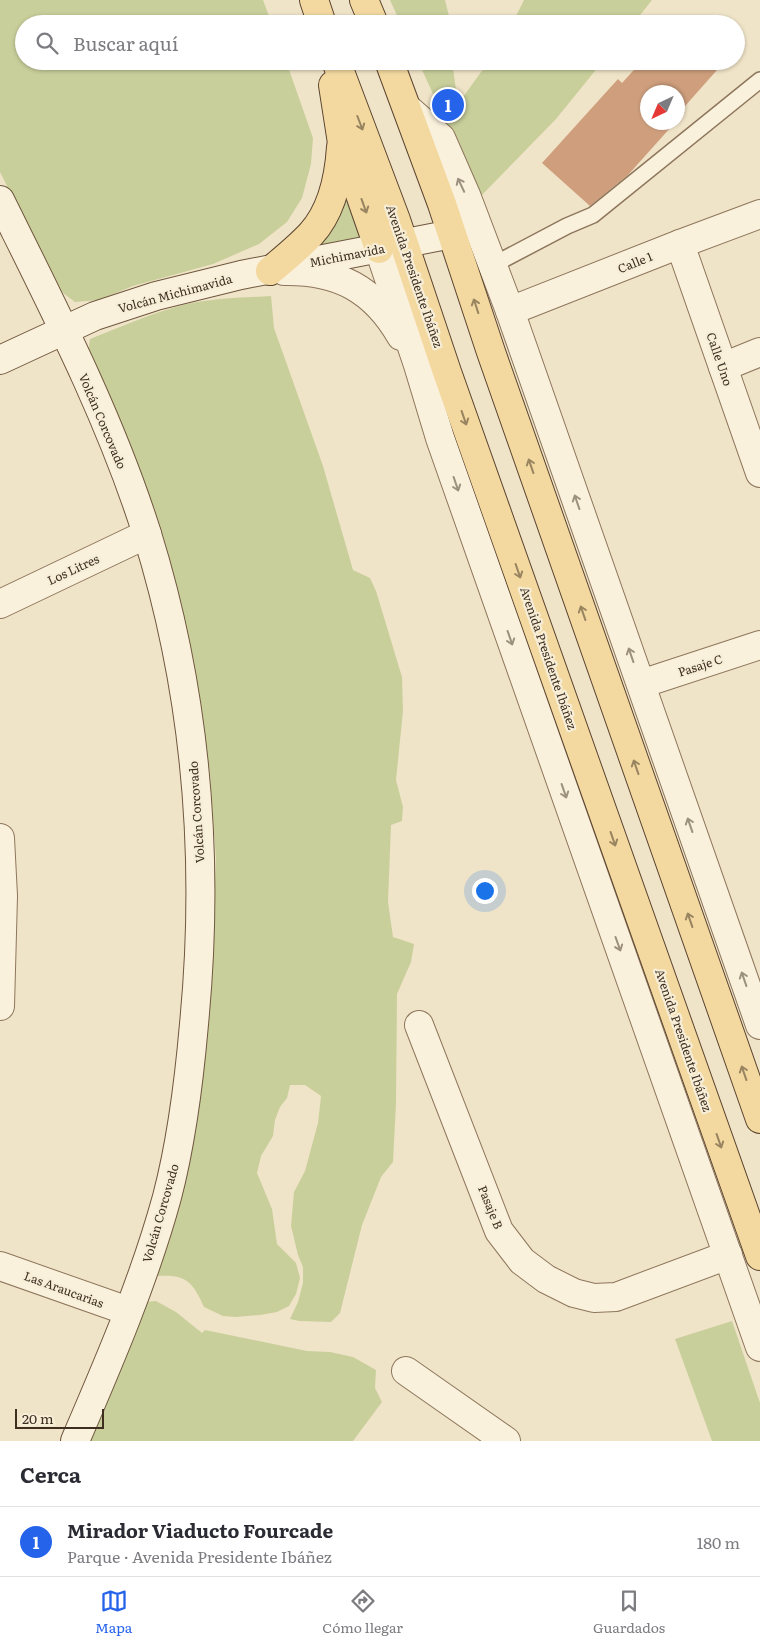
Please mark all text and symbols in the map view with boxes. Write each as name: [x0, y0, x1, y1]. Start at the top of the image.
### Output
search box: [15, 15, 745, 70]
icon: search: [33, 29, 61, 57]
text: Buscar aquí: [73, 29, 178, 57]
north arrow: [640, 85, 685, 130]
pin: 1: [432, 86, 464, 124]
one-way arrow: [356, 115, 365, 130]
one-way arrow: [456, 177, 466, 192]
one-way arrow: [360, 198, 369, 213]
street label: Avenida Presidente Ibáñez: [382, 202, 448, 350]
street label: Michimavida: [308, 239, 387, 271]
street label: Calle 1: [615, 247, 655, 277]
street label: Volcán Michimavida: [116, 269, 235, 317]
one-way arrow: [471, 299, 480, 314]
street label: Calle Uno: [702, 330, 738, 388]
street label: Volcán Corcovado: [75, 370, 131, 472]
one-way arrow: [460, 409, 469, 425]
one-way arrow: [526, 459, 535, 475]
one-way arrow: [452, 476, 462, 492]
one-way arrow: [572, 495, 581, 510]
street label: Los Litres: [44, 549, 102, 589]
one-way arrow: [514, 563, 523, 578]
street label: Avenida Presidente Ibáñez: [516, 584, 582, 732]
one-way arrow: [577, 605, 587, 621]
one-way arrow: [506, 630, 515, 645]
one-way arrow: [625, 648, 635, 664]
street label: Pasaje C: [675, 649, 725, 681]
one-way arrow: [631, 759, 640, 775]
street label: Volcán Corcovado: [183, 760, 209, 864]
one-way arrow: [559, 783, 569, 799]
one-way arrow: [685, 818, 694, 834]
one-way arrow: [609, 831, 618, 847]
your location: [472, 878, 498, 904]
one-way arrow: [685, 913, 694, 928]
one-way arrow: [614, 936, 623, 952]
street label: Avenida Presidente Ibáñez: [651, 966, 717, 1114]
one-way arrow: [739, 971, 748, 987]
one-way arrow: [739, 1066, 748, 1081]
one-way arrow: [715, 1133, 725, 1149]
street label: Volcán Corcovado: [137, 1161, 183, 1265]
street label: Pasaje B: [474, 1183, 508, 1232]
street label: Las Araucarias: [22, 1266, 107, 1312]
scale bar: [15, 1406, 104, 1429]
text: 20 m: [22, 1408, 54, 1428]
text: Cerca: [20, 1458, 81, 1489]
text: Mirador Viaducto Fourcade: [67, 1516, 333, 1544]
text: 1: [33, 1530, 39, 1554]
text: 180 m: [697, 1530, 740, 1554]
text: Parque · Avenida Presidente Ibáñez: [67, 1544, 332, 1568]
tab: Mapa: [95, 1587, 132, 1637]
tab: Cómo llegar: [322, 1587, 403, 1637]
tab: Guardados: [593, 1587, 665, 1637]

